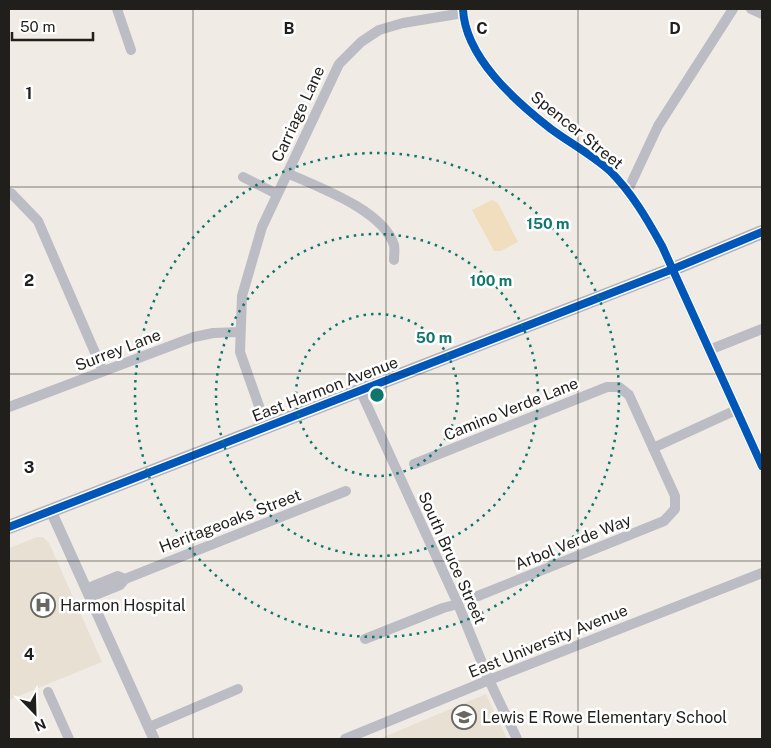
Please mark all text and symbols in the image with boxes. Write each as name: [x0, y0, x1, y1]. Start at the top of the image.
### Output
scale bar: [12, 10, 94, 42]
text: 50 m: [20, 18, 55, 35]
text: B: [284, 19, 295, 38]
text: C: [476, 19, 488, 38]
text: D: [669, 19, 681, 38]
street label: Carriage Lane: [267, 63, 329, 165]
text: 1: [26, 84, 32, 103]
street label: Spencer Street: [527, 87, 627, 173]
text: 150 m: [526, 215, 570, 232]
text: 2: [24, 271, 34, 290]
text: 100 m: [470, 272, 512, 289]
street label: Surrey Lane: [73, 325, 163, 375]
text: 50 m: [416, 329, 452, 346]
street label: East Harmon Avenue: [249, 352, 401, 426]
street label: Camino Verde Lane: [441, 373, 581, 445]
centre of rings: [368, 386, 386, 404]
text: 3: [24, 458, 34, 477]
street label: Heritageoaks Street: [156, 485, 304, 557]
street label: South Bruce Street: [414, 489, 490, 627]
street label: Arbol Verde Way: [512, 510, 634, 574]
hospital icon: Harmon Hospital: [30, 592, 56, 618]
place label: Harmon Hospital: [60, 596, 186, 615]
street label: East University Avenue: [466, 600, 630, 682]
text: 4: [24, 645, 35, 664]
north arrow: [10, 688, 60, 738]
school or university icon: Lewis E Rowe Elementary School: [451, 704, 477, 730]
place label: Lewis E Rowe Elementary School: [482, 708, 727, 727]
text: N: [32, 715, 48, 734]

